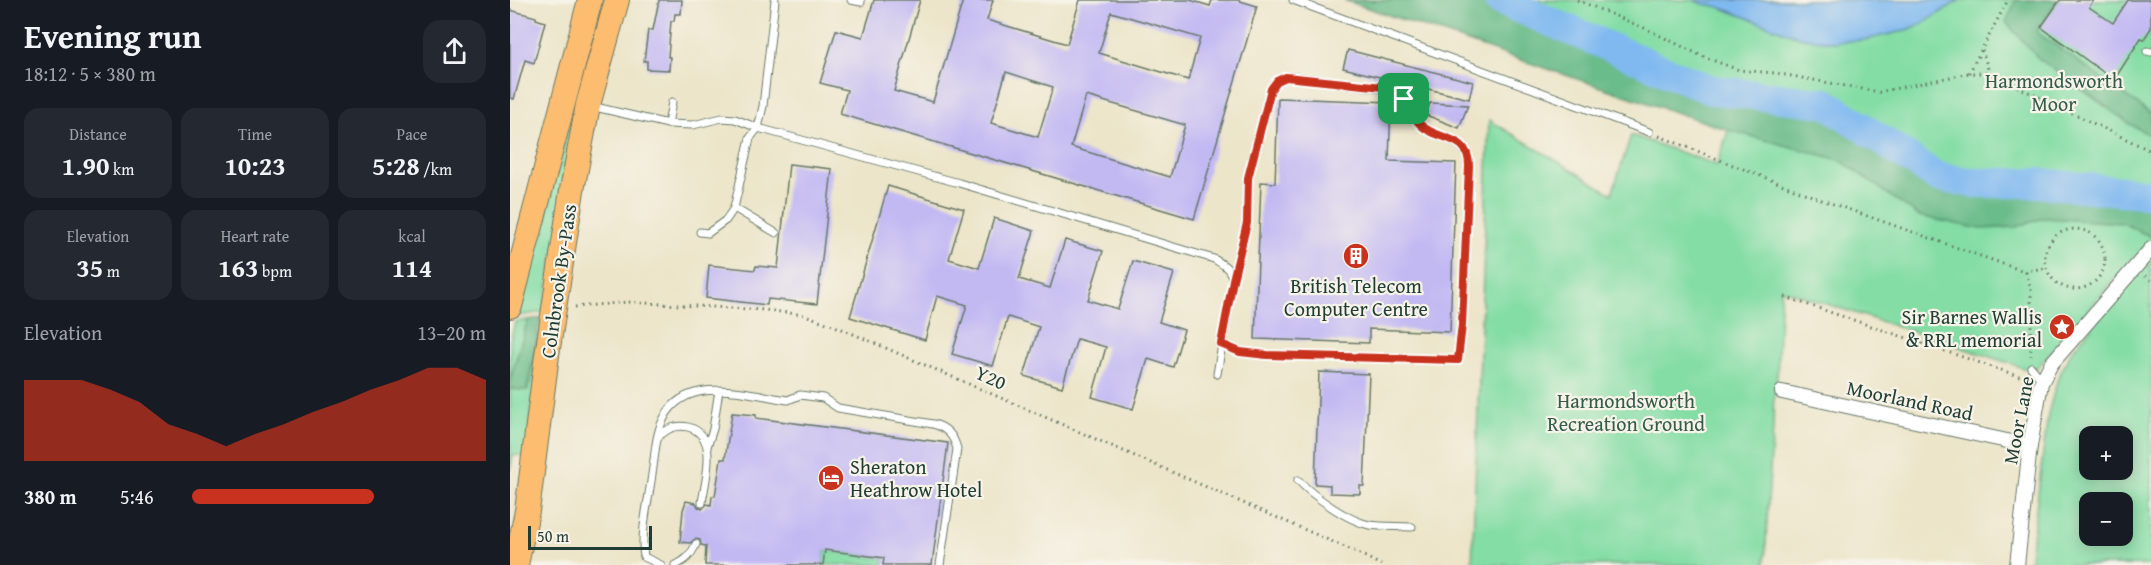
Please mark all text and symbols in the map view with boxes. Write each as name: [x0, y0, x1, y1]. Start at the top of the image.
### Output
text: Evening run: [24, 12, 201, 60]
button: share: [423, 20, 486, 83]
text: 18:12 · 5 × 380 m: [24, 59, 156, 88]
park label: Harmondsworth Moor: [1985, 66, 2123, 118]
pin: [1378, 73, 1429, 124]
icon: arrive: [1387, 82, 1420, 115]
text: Distance: [69, 122, 127, 146]
text: Time: [238, 122, 272, 146]
text: Pace: [397, 122, 427, 146]
text: 1.90: [62, 146, 110, 185]
text: 10:23: [224, 146, 286, 185]
text: 5:28: [372, 146, 420, 185]
text: km: [110, 157, 134, 181]
text: /km: [420, 157, 452, 181]
street label: Colnbrook By-Pass: [533, 202, 583, 360]
text: Elevation: [67, 224, 129, 248]
text: Heart rate: [221, 224, 289, 248]
text: kcal: [398, 224, 426, 248]
building icon: British Telecom Computer Centre: [1341, 241, 1371, 271]
text: 35: [76, 248, 103, 287]
text: 163: [218, 248, 258, 287]
text: 114: [392, 248, 432, 287]
text: m: [103, 259, 120, 283]
text: bpm: [258, 259, 292, 283]
place label: British Telecom Computer Centre: [1284, 271, 1428, 323]
place label: Sir Barnes Wallis & RRL memorial: [1902, 302, 2042, 354]
place icon: Sir Barnes Wallis & RRL memorial: [2047, 312, 2077, 342]
text: Elevation: [24, 318, 102, 347]
text: 13–20 m: [417, 318, 486, 347]
street label: Y20: [971, 357, 1011, 397]
street label: Moorland Road: [1844, 372, 1976, 428]
street label: Moor Lane: [1995, 373, 2041, 467]
park label: Harmondsworth Recreation Ground: [1547, 386, 1705, 438]
map controls: [2079, 426, 2133, 546]
button: +: [2079, 426, 2133, 480]
place label: Sheraton Heathrow Hotel: [850, 452, 983, 504]
hotel icon: Sheraton Heathrow Hotel: [816, 463, 846, 493]
text: 380 m: [24, 482, 77, 511]
text: 5:46: [120, 482, 154, 511]
button: −: [2079, 492, 2133, 546]
scale bar: [528, 523, 652, 550]
text: 50 m: [537, 524, 569, 548]

